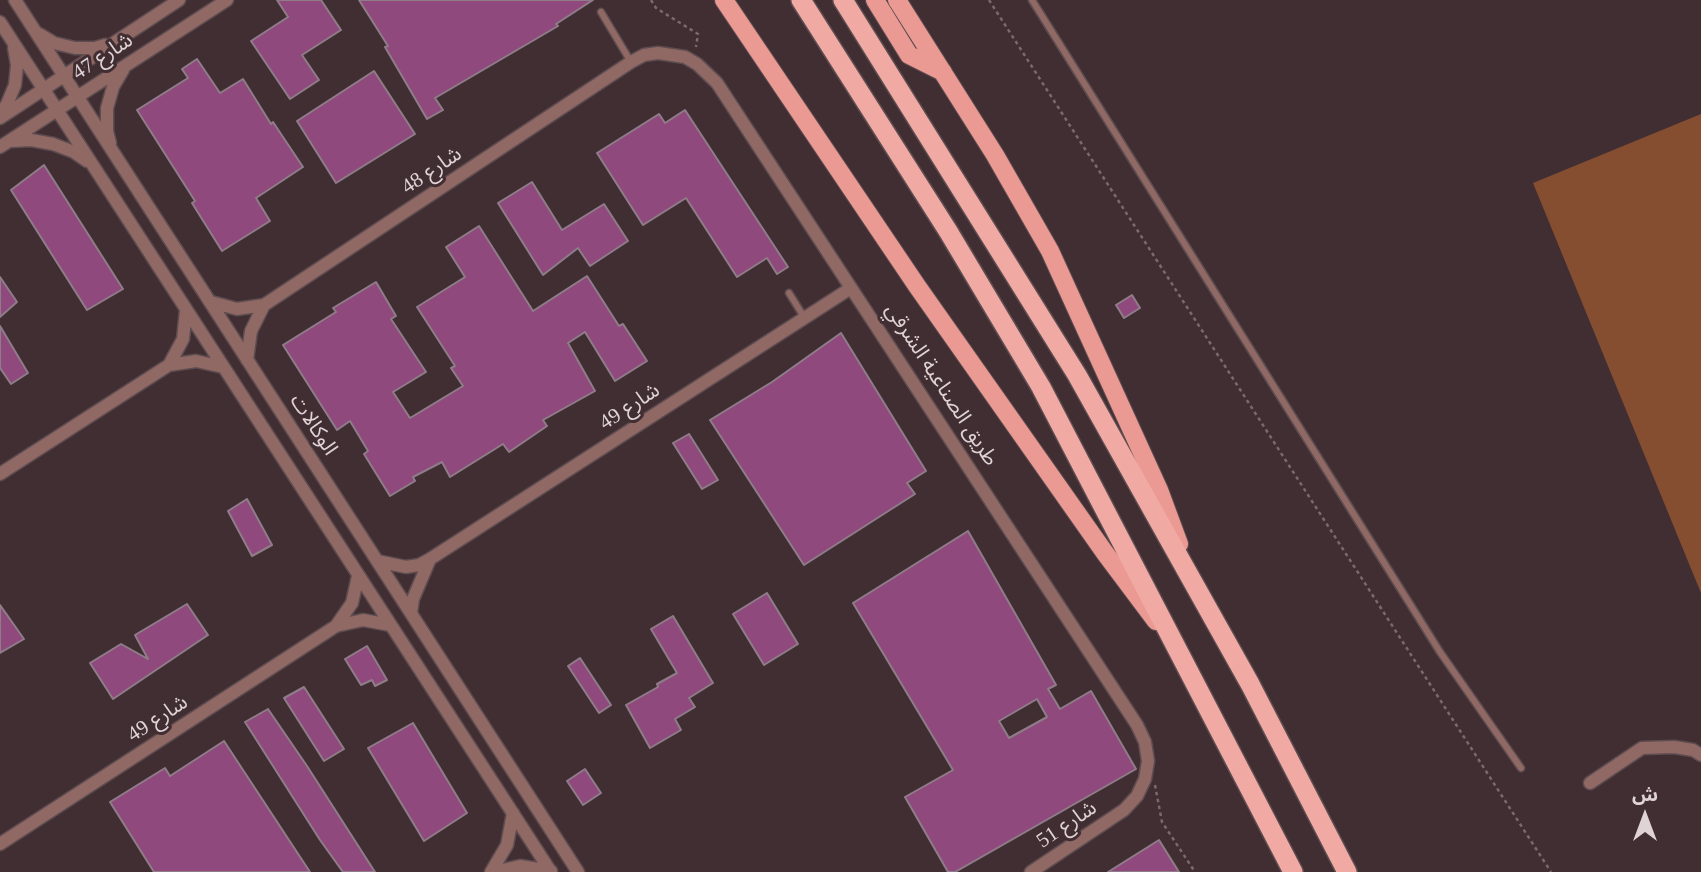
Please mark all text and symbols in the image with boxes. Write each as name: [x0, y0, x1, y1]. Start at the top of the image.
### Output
street label: شارع 47: [68, 28, 138, 86]
street label: شارع 48: [397, 142, 467, 200]
street label: طريق الصناعية الشرقي: [879, 299, 1003, 471]
street label: شارع 49: [595, 378, 665, 436]
street label: الوكالات: [284, 390, 342, 460]
street label: شارع 49: [123, 690, 193, 748]
north arrow: [1610, 781, 1680, 851]
text: ش: [1632, 784, 1658, 805]
street label: شارع 51: [1032, 796, 1102, 854]

